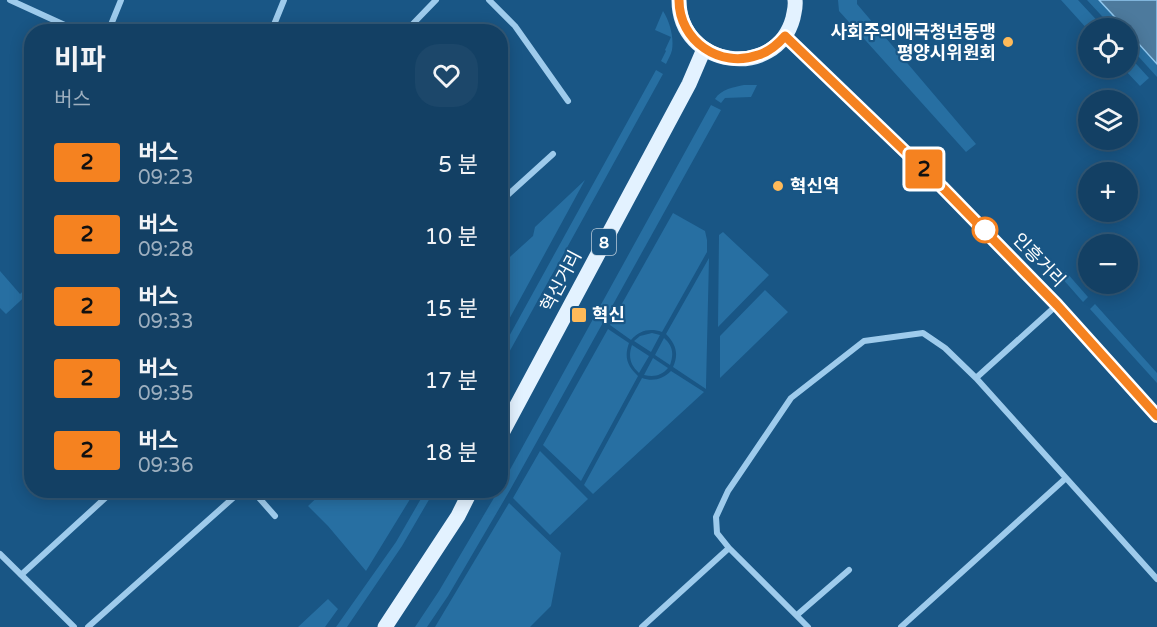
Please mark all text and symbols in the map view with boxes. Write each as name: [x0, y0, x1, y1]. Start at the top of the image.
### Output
map controls: [1078, 18, 1138, 294]
button: locate: [1078, 18, 1138, 78]
place label: 사회주의애국청년동맹 평양시위원회: [830, 21, 996, 64]
marker: 사회주의애국청년동맹 평양시위원회: [1001, 35, 1015, 49]
text: 비파: [54, 43, 106, 77]
button: heart: [415, 44, 478, 107]
text: 버스: [54, 88, 91, 112]
button: layers: [1078, 90, 1138, 150]
text: 버스: [138, 140, 178, 166]
text: 2: [80, 150, 94, 175]
line badge: 2: [904, 150, 944, 188]
text: 5 분: [438, 152, 478, 178]
text: 2: [917, 157, 931, 182]
button: +: [1078, 162, 1138, 222]
text: 09:23: [138, 166, 193, 190]
place label: 혁신역: [790, 175, 840, 197]
marker: 혁신역: [771, 179, 785, 193]
text: 버스: [138, 212, 178, 238]
unlabelled marker: [972, 217, 998, 243]
text: 2: [80, 222, 94, 247]
text: 10 분: [424, 224, 478, 250]
road number: 8: [592, 229, 616, 255]
street label: 인흥거리: [1008, 229, 1070, 291]
button: −: [1078, 234, 1138, 294]
text: 09:28: [138, 238, 193, 262]
street label: 혁신거리: [536, 247, 586, 315]
text: 버스: [138, 284, 178, 310]
text: 2: [80, 294, 94, 319]
text: 15 분: [424, 296, 478, 322]
place label: 혁신: [592, 304, 625, 326]
marker: 혁신: [570, 306, 588, 324]
text: 09:33: [138, 310, 193, 334]
text: 버스: [138, 356, 178, 382]
text: 2: [80, 366, 94, 391]
text: 17 분: [424, 368, 478, 394]
text: 09:35: [138, 382, 193, 406]
text: 버스: [138, 428, 178, 454]
text: 2: [80, 438, 94, 463]
text: 18 분: [424, 440, 478, 466]
text: 09:36: [138, 454, 193, 478]

